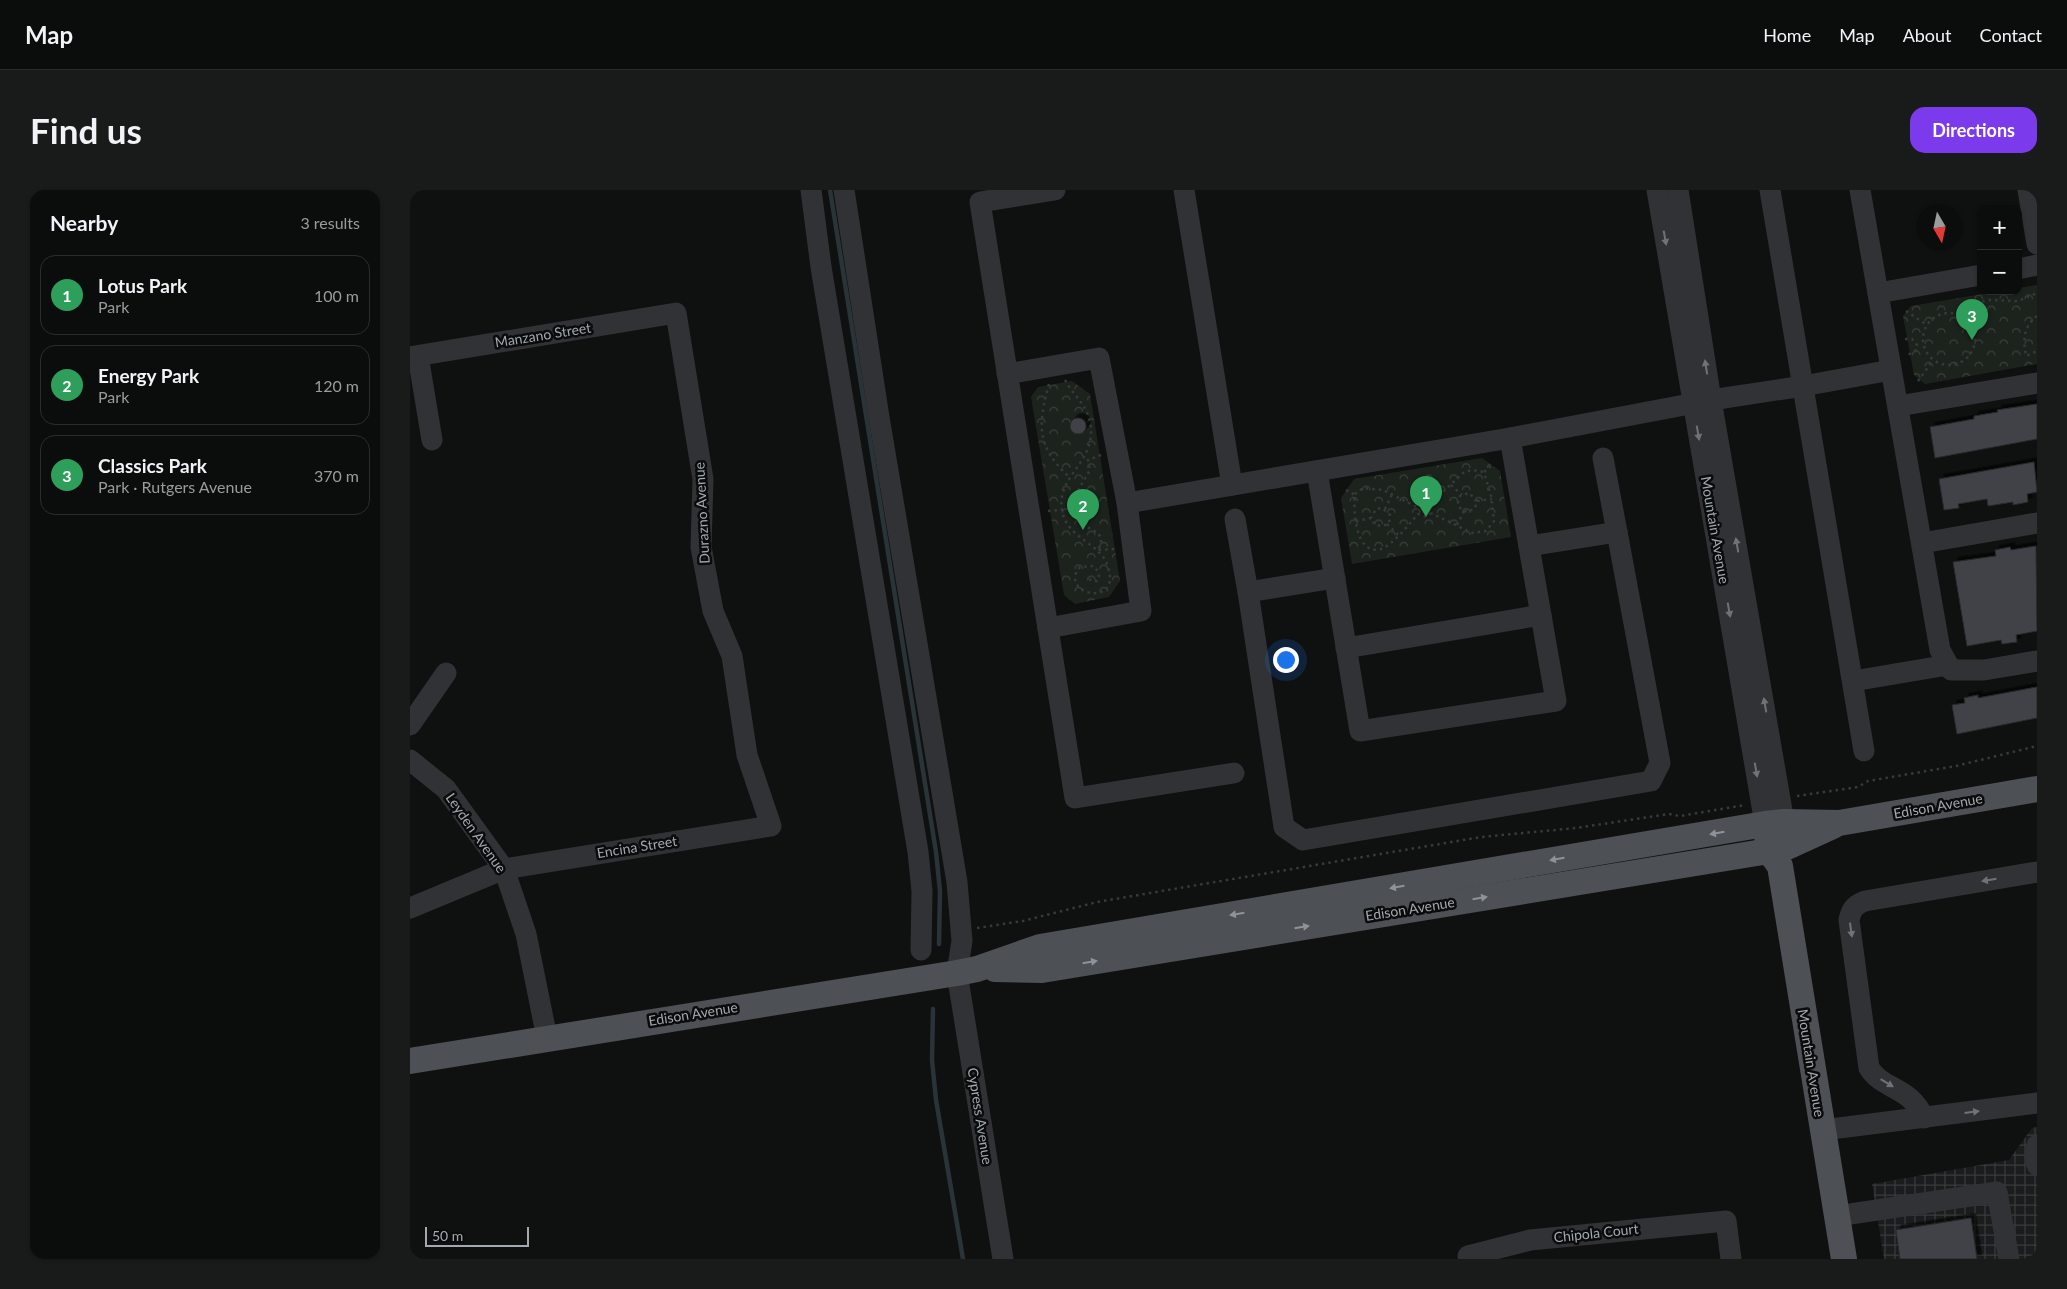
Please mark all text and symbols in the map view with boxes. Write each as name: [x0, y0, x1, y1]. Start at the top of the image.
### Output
text: Map: [25, 20, 73, 49]
text: Home: [1763, 24, 1811, 46]
text: Map: [1839, 24, 1875, 46]
text: About: [1903, 24, 1952, 46]
text: Contact: [1980, 24, 2042, 46]
button: Directions: [1910, 107, 2037, 153]
text: Find us: [30, 109, 142, 151]
north arrow: [1917, 205, 1962, 250]
map controls: [1977, 205, 2022, 295]
button: +: [1977, 205, 2022, 250]
text: Nearby: [50, 210, 118, 235]
text: 3 results: [300, 213, 360, 232]
one-way arrow: [1662, 230, 1670, 246]
button: −: [1977, 250, 2022, 295]
text: Lotus Park: [98, 274, 187, 297]
text: 1: [62, 286, 72, 305]
text: 100 m: [314, 286, 359, 305]
text: Park: [98, 297, 129, 316]
pin: 3: [1956, 299, 1988, 340]
street label: Manzano Street: [494, 319, 592, 350]
one-way arrow: [1702, 359, 1710, 375]
text: Energy Park: [98, 364, 199, 387]
text: 2: [62, 376, 72, 395]
text: 120 m: [314, 376, 359, 395]
text: Park: [98, 387, 129, 406]
one-way arrow: [1694, 425, 1702, 441]
text: Classics Park: [98, 454, 207, 477]
street label: Durazno Avenue: [690, 462, 713, 564]
text: 3: [62, 466, 72, 485]
text: 370 m: [314, 466, 359, 485]
street label: Mountain Avenue: [1698, 475, 1733, 585]
pin: 1: [1410, 476, 1442, 517]
text: Park · Rutgers Avenue: [98, 477, 252, 496]
pin: 2: [1067, 489, 1099, 530]
one-way arrow: [1732, 536, 1740, 552]
one-way arrow: [1725, 603, 1733, 619]
your location: [1273, 647, 1299, 673]
one-way arrow: [1760, 696, 1768, 712]
one-way arrow: [1753, 763, 1761, 779]
street label: Edison Avenue: [1892, 789, 1984, 822]
street label: Leyden Avenue: [443, 790, 510, 876]
one-way arrow: [1709, 829, 1725, 837]
street label: Encina Street: [596, 832, 678, 861]
one-way arrow: [1549, 856, 1565, 864]
one-way arrow: [1981, 877, 1997, 885]
one-way arrow: [1388, 884, 1404, 892]
street label: Edison Avenue: [1364, 893, 1456, 924]
one-way arrow: [1472, 894, 1488, 902]
one-way arrow: [1228, 911, 1244, 919]
one-way arrow: [1847, 922, 1855, 938]
one-way arrow: [1295, 923, 1311, 931]
one-way arrow: [1083, 957, 1099, 965]
street label: Edison Avenue: [647, 998, 739, 1029]
street label: Mountain Avenue: [1795, 1008, 1828, 1118]
street label: Cypress Avenue: [964, 1066, 997, 1166]
one-way arrow: [1880, 1078, 1893, 1087]
one-way arrow: [1964, 1107, 1980, 1115]
street label: Chipola Court: [1553, 1220, 1639, 1245]
scale bar: [425, 1224, 529, 1247]
text: 50 m: [432, 1227, 463, 1244]

